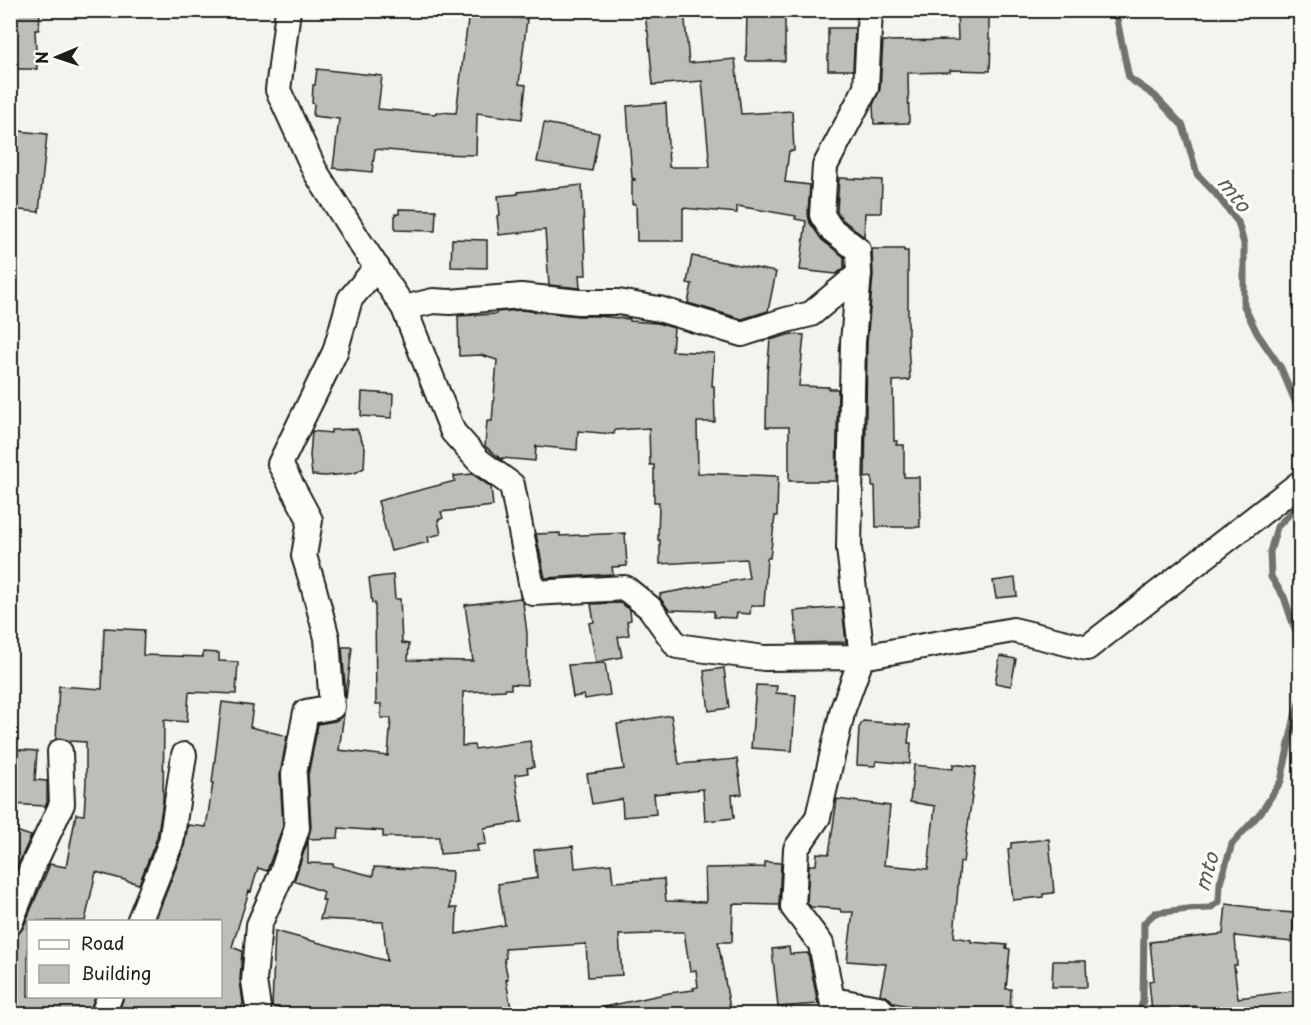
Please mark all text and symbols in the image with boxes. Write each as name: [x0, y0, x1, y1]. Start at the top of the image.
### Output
north arrow: [27, 27, 87, 87]
text: N: [29, 51, 53, 64]
water label: mto: [1211, 168, 1261, 219]
water label: mto: [1184, 847, 1226, 895]
legend: [27, 920, 222, 998]
text: Road: [81, 929, 125, 956]
text: Building: [81, 959, 151, 986]

